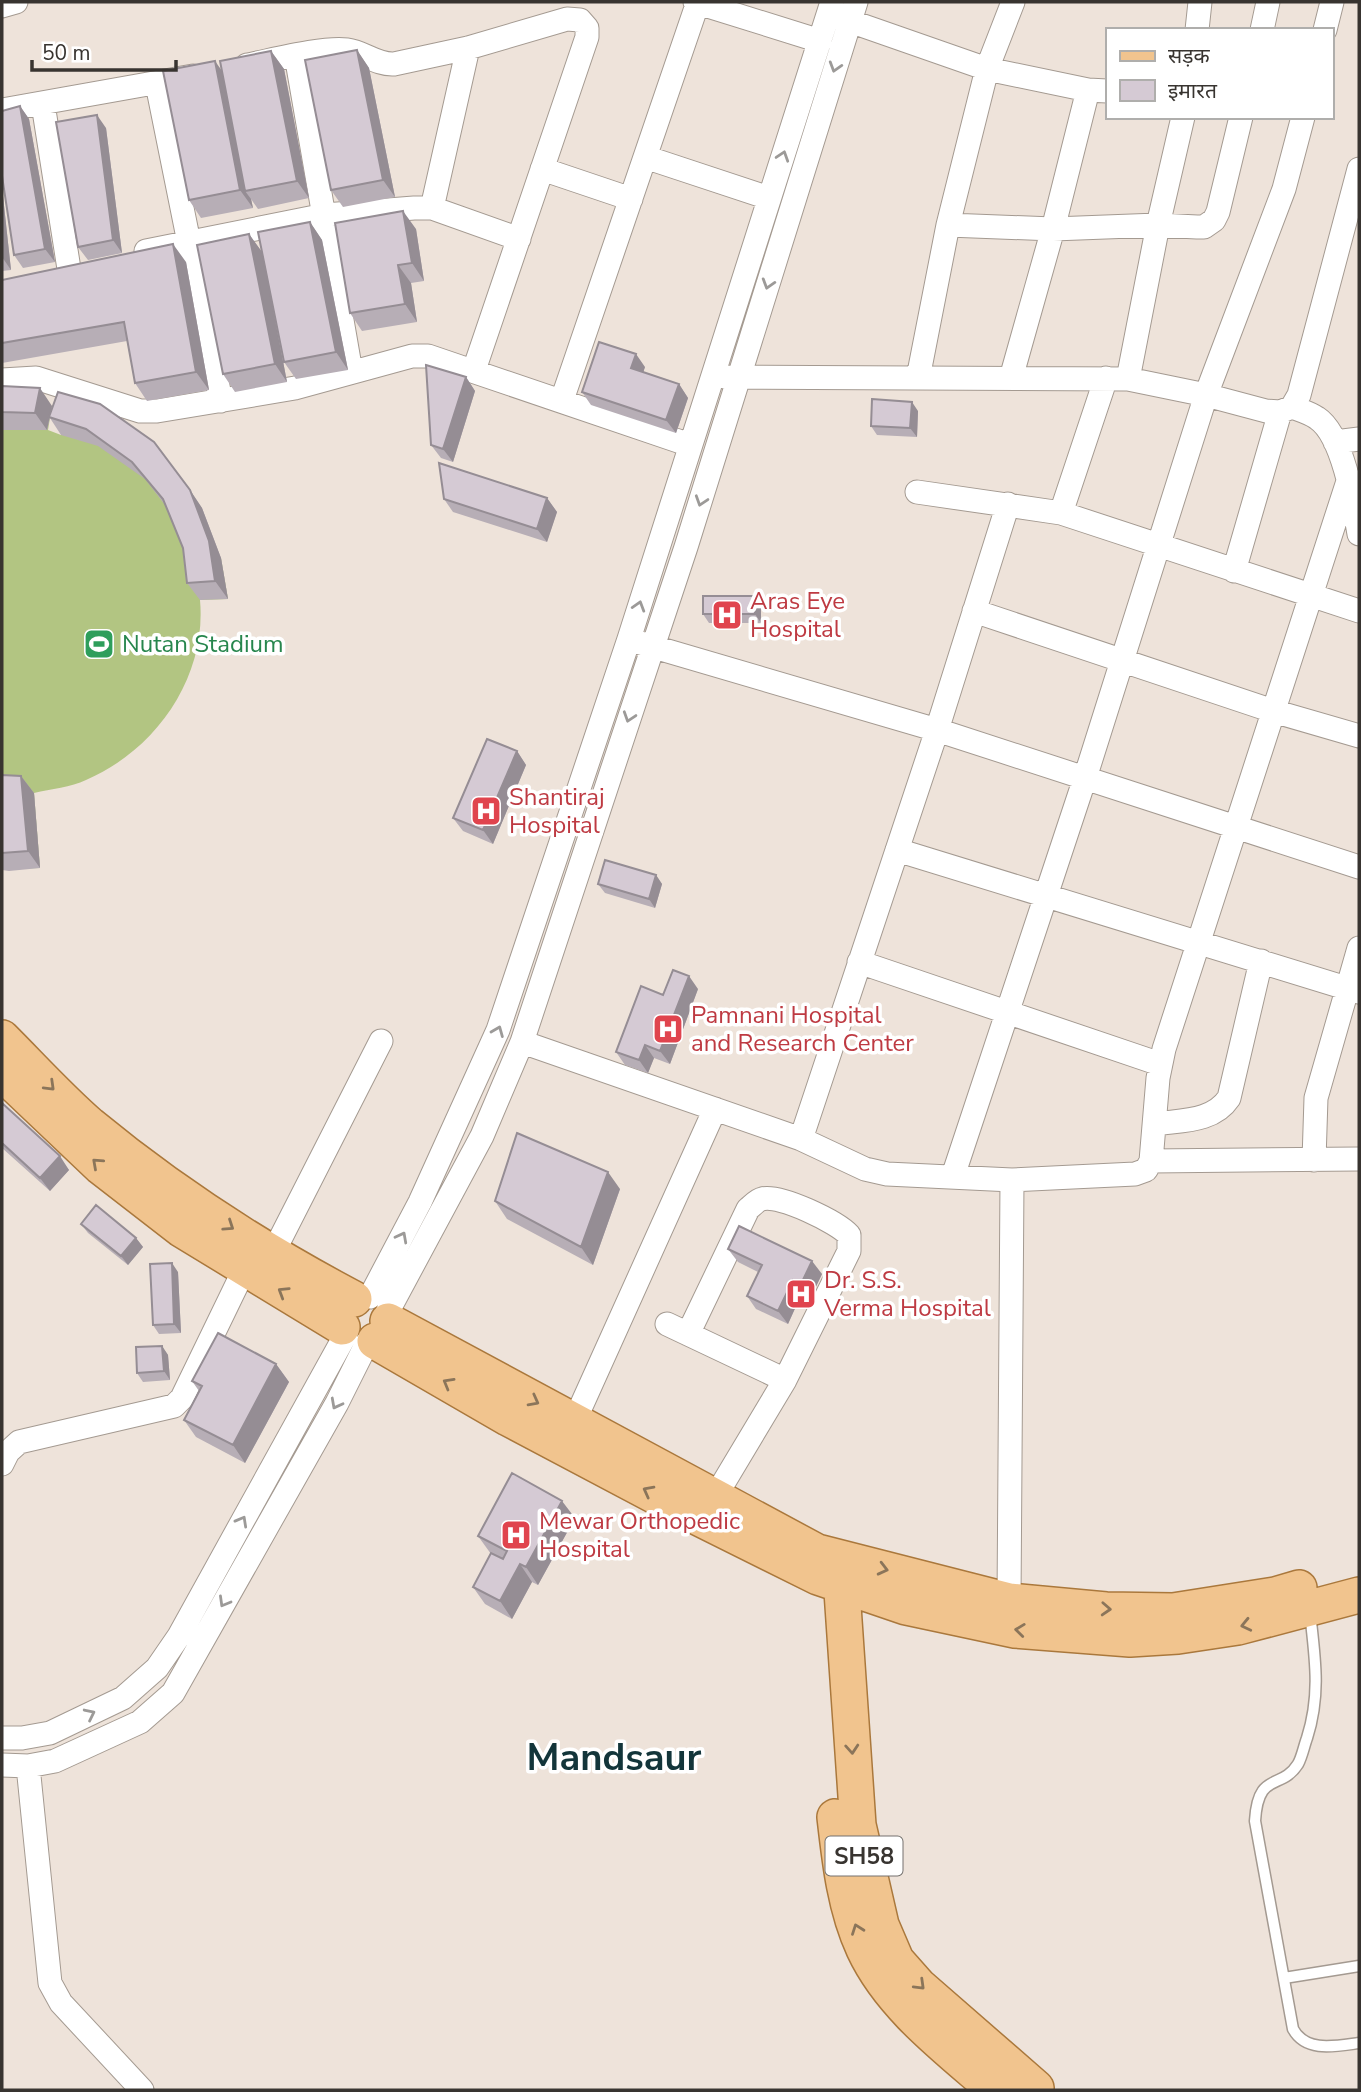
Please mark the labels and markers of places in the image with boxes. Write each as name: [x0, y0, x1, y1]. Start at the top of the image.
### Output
place label: Aras Eye Hospital: [750, 585, 845, 645]
hospital icon: Aras Eye Hospital: [710, 598, 744, 632]
sports icon: Nutan Stadium: [82, 627, 116, 661]
place label: Nutan Stadium: [122, 628, 284, 660]
place label: Shantiraj Hospital: [509, 781, 605, 841]
hospital icon: Shantiraj Hospital: [469, 794, 503, 828]
place label: Pamnani Hospital and Research Center: [691, 999, 914, 1059]
hospital icon: Pamnani Hospital and Research Center: [651, 1012, 685, 1046]
place label: Dr. S.S. Verma Hospital: [823, 1264, 991, 1324]
hospital icon: Dr. S.S. Verma Hospital: [784, 1277, 818, 1311]
place label: Mewar Orthopedic Hospital: [539, 1505, 740, 1565]
hospital icon: Mewar Orthopedic Hospital: [499, 1518, 533, 1552]

